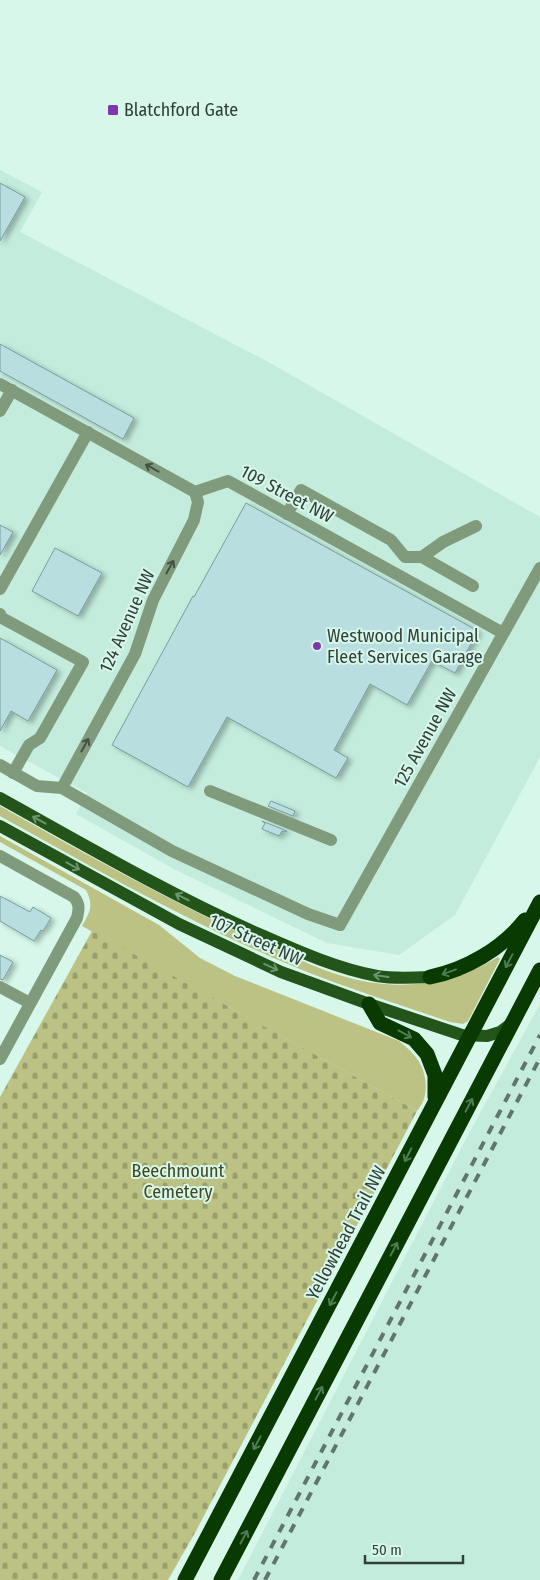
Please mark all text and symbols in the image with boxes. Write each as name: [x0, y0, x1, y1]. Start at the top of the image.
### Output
place label: Blatchford Gate: [124, 99, 238, 121]
marker: Blatchford Gate: [106, 103, 120, 117]
street label: 109 Street NW: [237, 460, 338, 528]
one-way arrow: [145, 463, 160, 472]
one-way arrow: [165, 560, 175, 575]
street label: 124 Avenue NW: [95, 566, 160, 676]
place label: Westwood Municipal Fleet Services Garage: [327, 625, 483, 668]
marker: Westwood Municipal Fleet Services Garage: [311, 640, 323, 652]
street label: 125 Avenue NW: [389, 684, 462, 792]
one-way arrow: [81, 738, 90, 753]
one-way arrow: [32, 814, 47, 824]
one-way arrow: [66, 862, 80, 872]
one-way arrow: [175, 892, 190, 901]
street label: 107 Street NW: [206, 910, 307, 971]
one-way arrow: [504, 953, 513, 968]
one-way arrow: [263, 963, 278, 973]
one-way arrow: [442, 968, 458, 977]
one-way arrow: [373, 971, 389, 981]
one-way arrow: [397, 1030, 411, 1040]
one-way arrow: [464, 1097, 474, 1112]
one-way arrow: [403, 1147, 412, 1162]
park label: Beechmount Cemetery: [132, 1160, 225, 1203]
street label: Yellowhead Trail NW: [301, 1162, 391, 1304]
one-way arrow: [390, 1242, 399, 1257]
one-way arrow: [327, 1291, 337, 1306]
one-way arrow: [315, 1386, 324, 1401]
one-way arrow: [252, 1435, 261, 1450]
one-way arrow: [240, 1530, 249, 1545]
scale bar: [365, 1532, 462, 1564]
text: 50 m: [372, 1541, 402, 1559]

